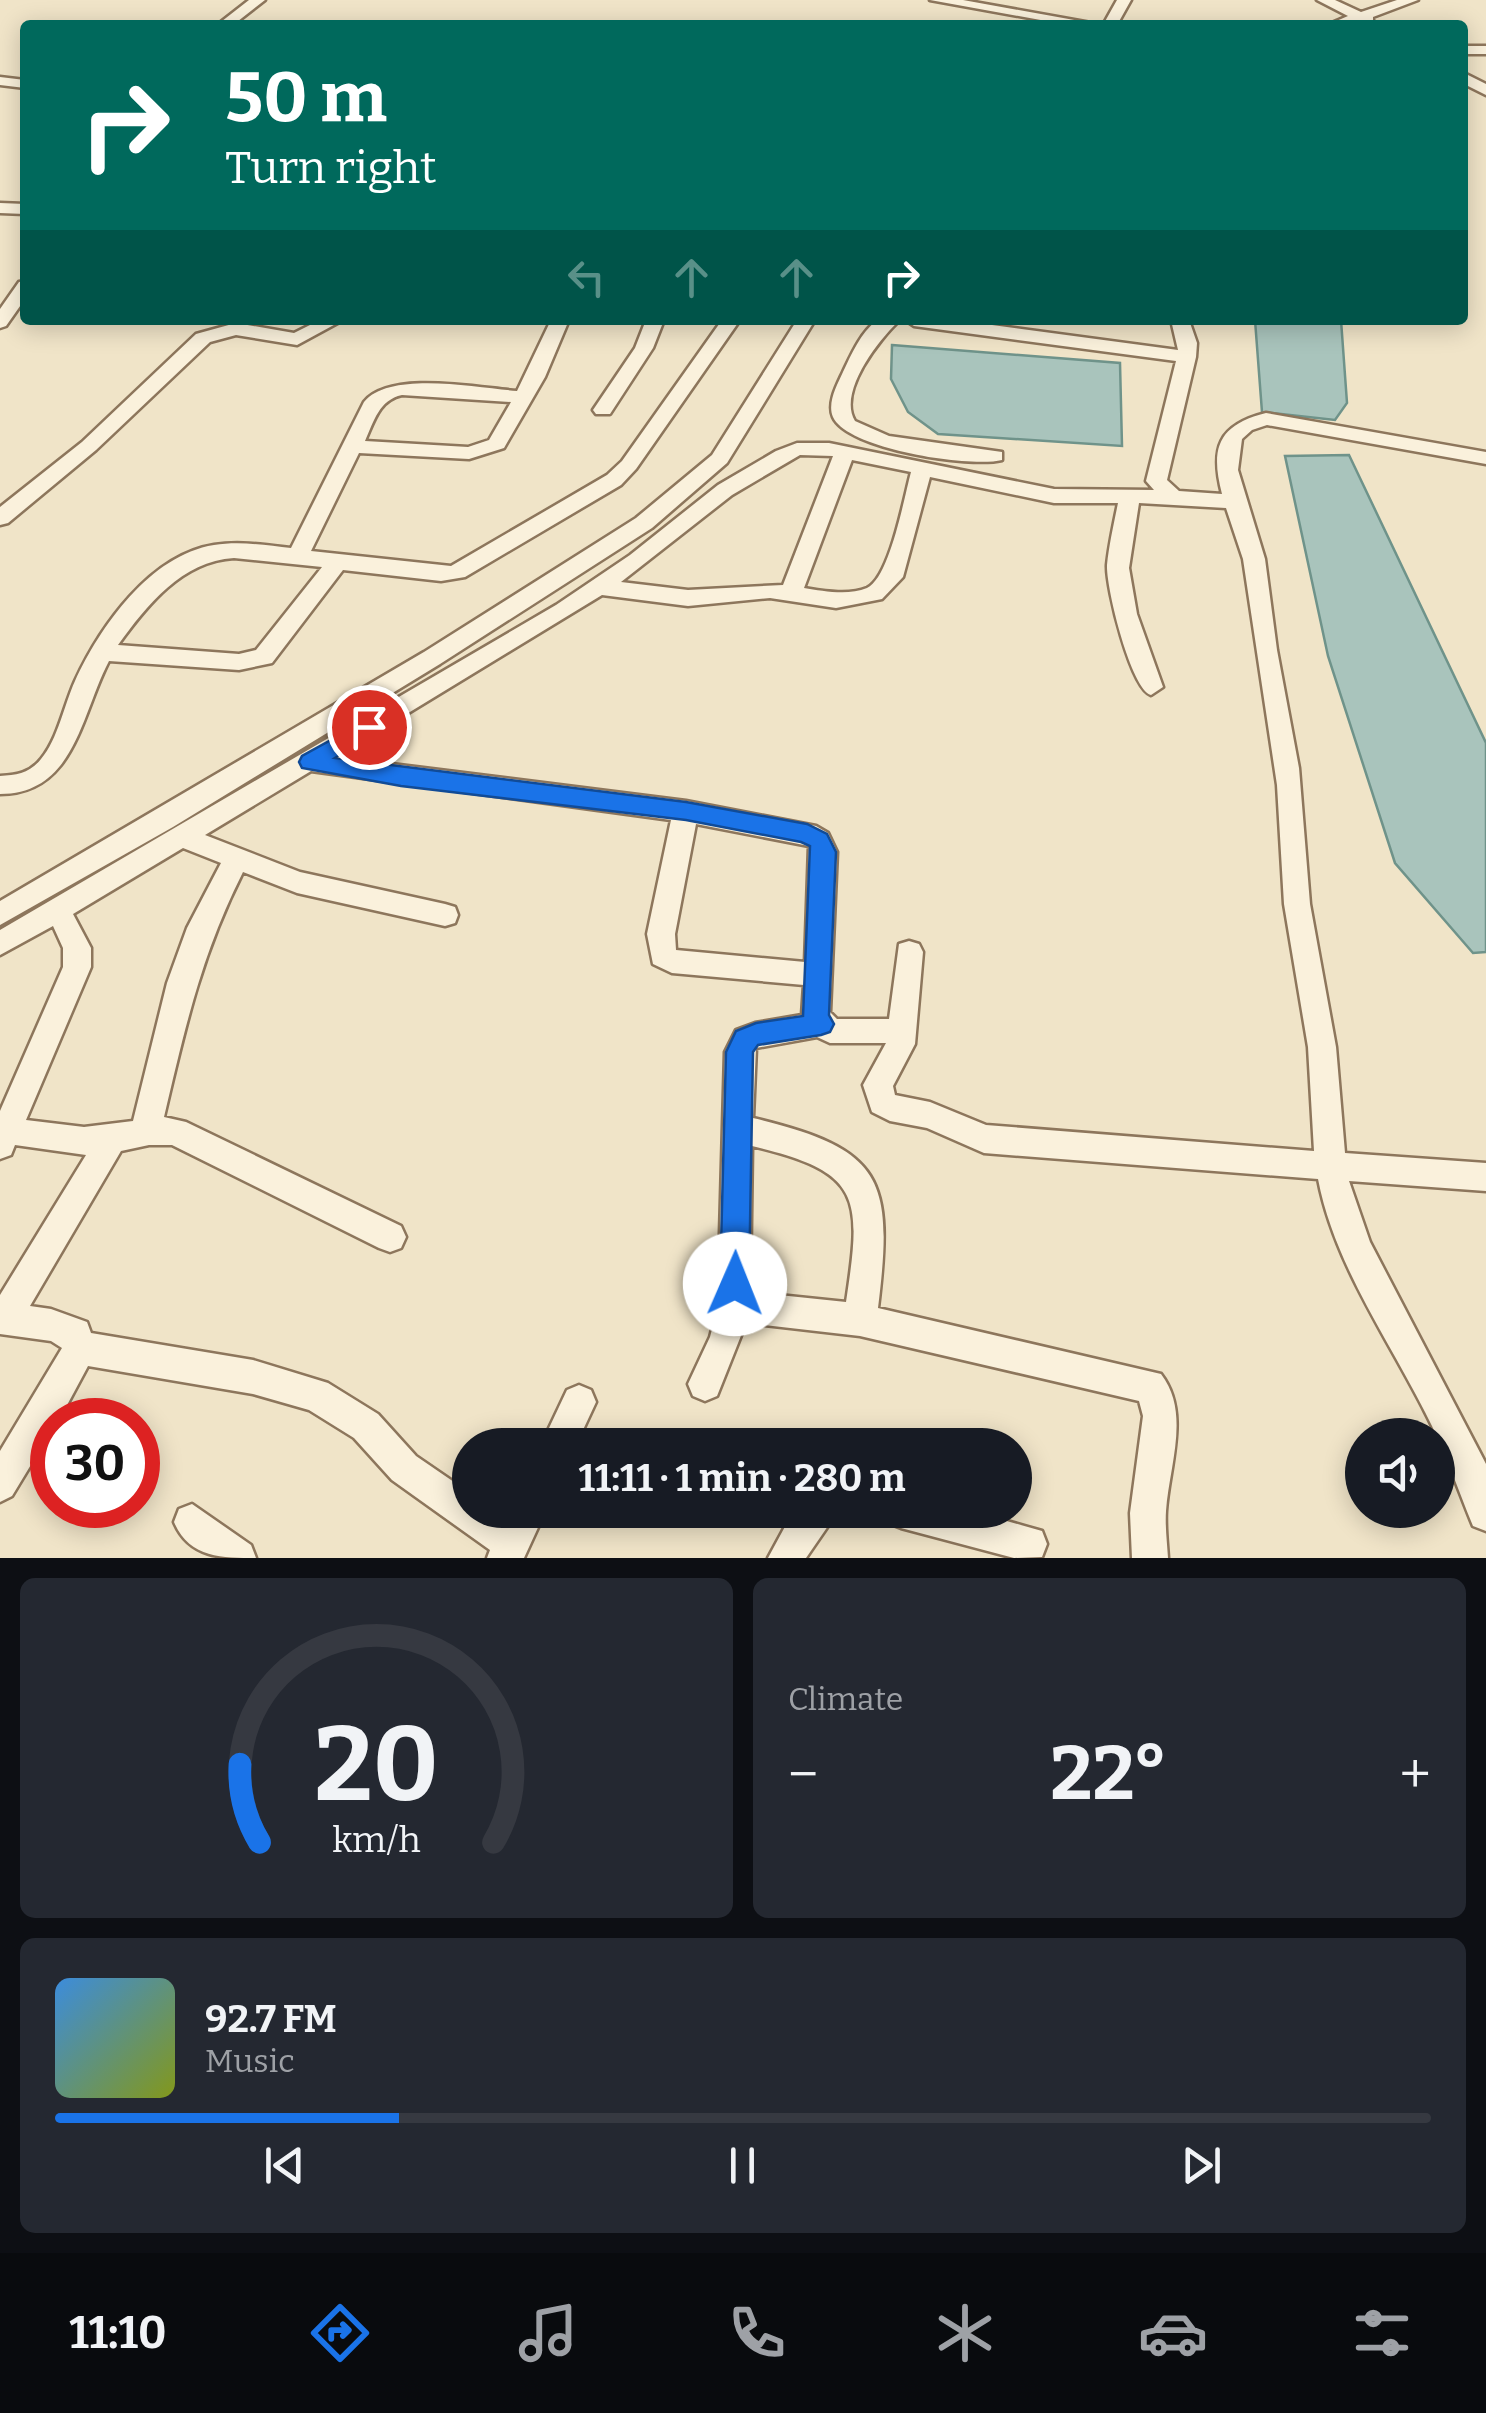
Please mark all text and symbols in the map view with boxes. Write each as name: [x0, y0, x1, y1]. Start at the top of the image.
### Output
text: 50 m: [225, 56, 387, 140]
icon: right: [60, 60, 190, 190]
text: Turn right: [225, 141, 437, 195]
icon: left: [559, 250, 614, 305]
icon: ahead: [664, 250, 719, 305]
icon: ahead: [769, 250, 824, 305]
icon: right: [874, 250, 929, 305]
pin: [327, 685, 412, 770]
icon: arrive: [342, 700, 397, 755]
position arrow: [683, 1232, 787, 1336]
speed limit sign: 30: [30, 1398, 160, 1528]
map controls: [1345, 1418, 1455, 1528]
button: sound: [1345, 1418, 1455, 1528]
text: 11:11 · 1 min · 280 m: [578, 1455, 906, 1501]
text: Climate: [788, 1680, 903, 1718]
text: 20: [314, 1703, 439, 1828]
text: 22°: [1050, 1729, 1168, 1819]
text: −: [788, 1742, 818, 1808]
text: +: [1400, 1742, 1431, 1808]
text: km/h: [332, 1819, 421, 1861]
text: 92.7 FM: [205, 1996, 337, 2042]
text: Music: [205, 2042, 295, 2080]
icon: previous: [257, 2138, 312, 2193]
icon: pause: [715, 2138, 770, 2193]
icon: next: [1174, 2138, 1229, 2193]
icon: directions: [305, 2298, 375, 2368]
icon: music: [513, 2298, 583, 2368]
icon: phone: [722, 2298, 792, 2368]
icon: climate: [930, 2298, 1000, 2368]
icon: car: [1138, 2298, 1208, 2368]
icon: filters: [1347, 2298, 1417, 2368]
text: 11:10: [69, 2306, 167, 2360]

